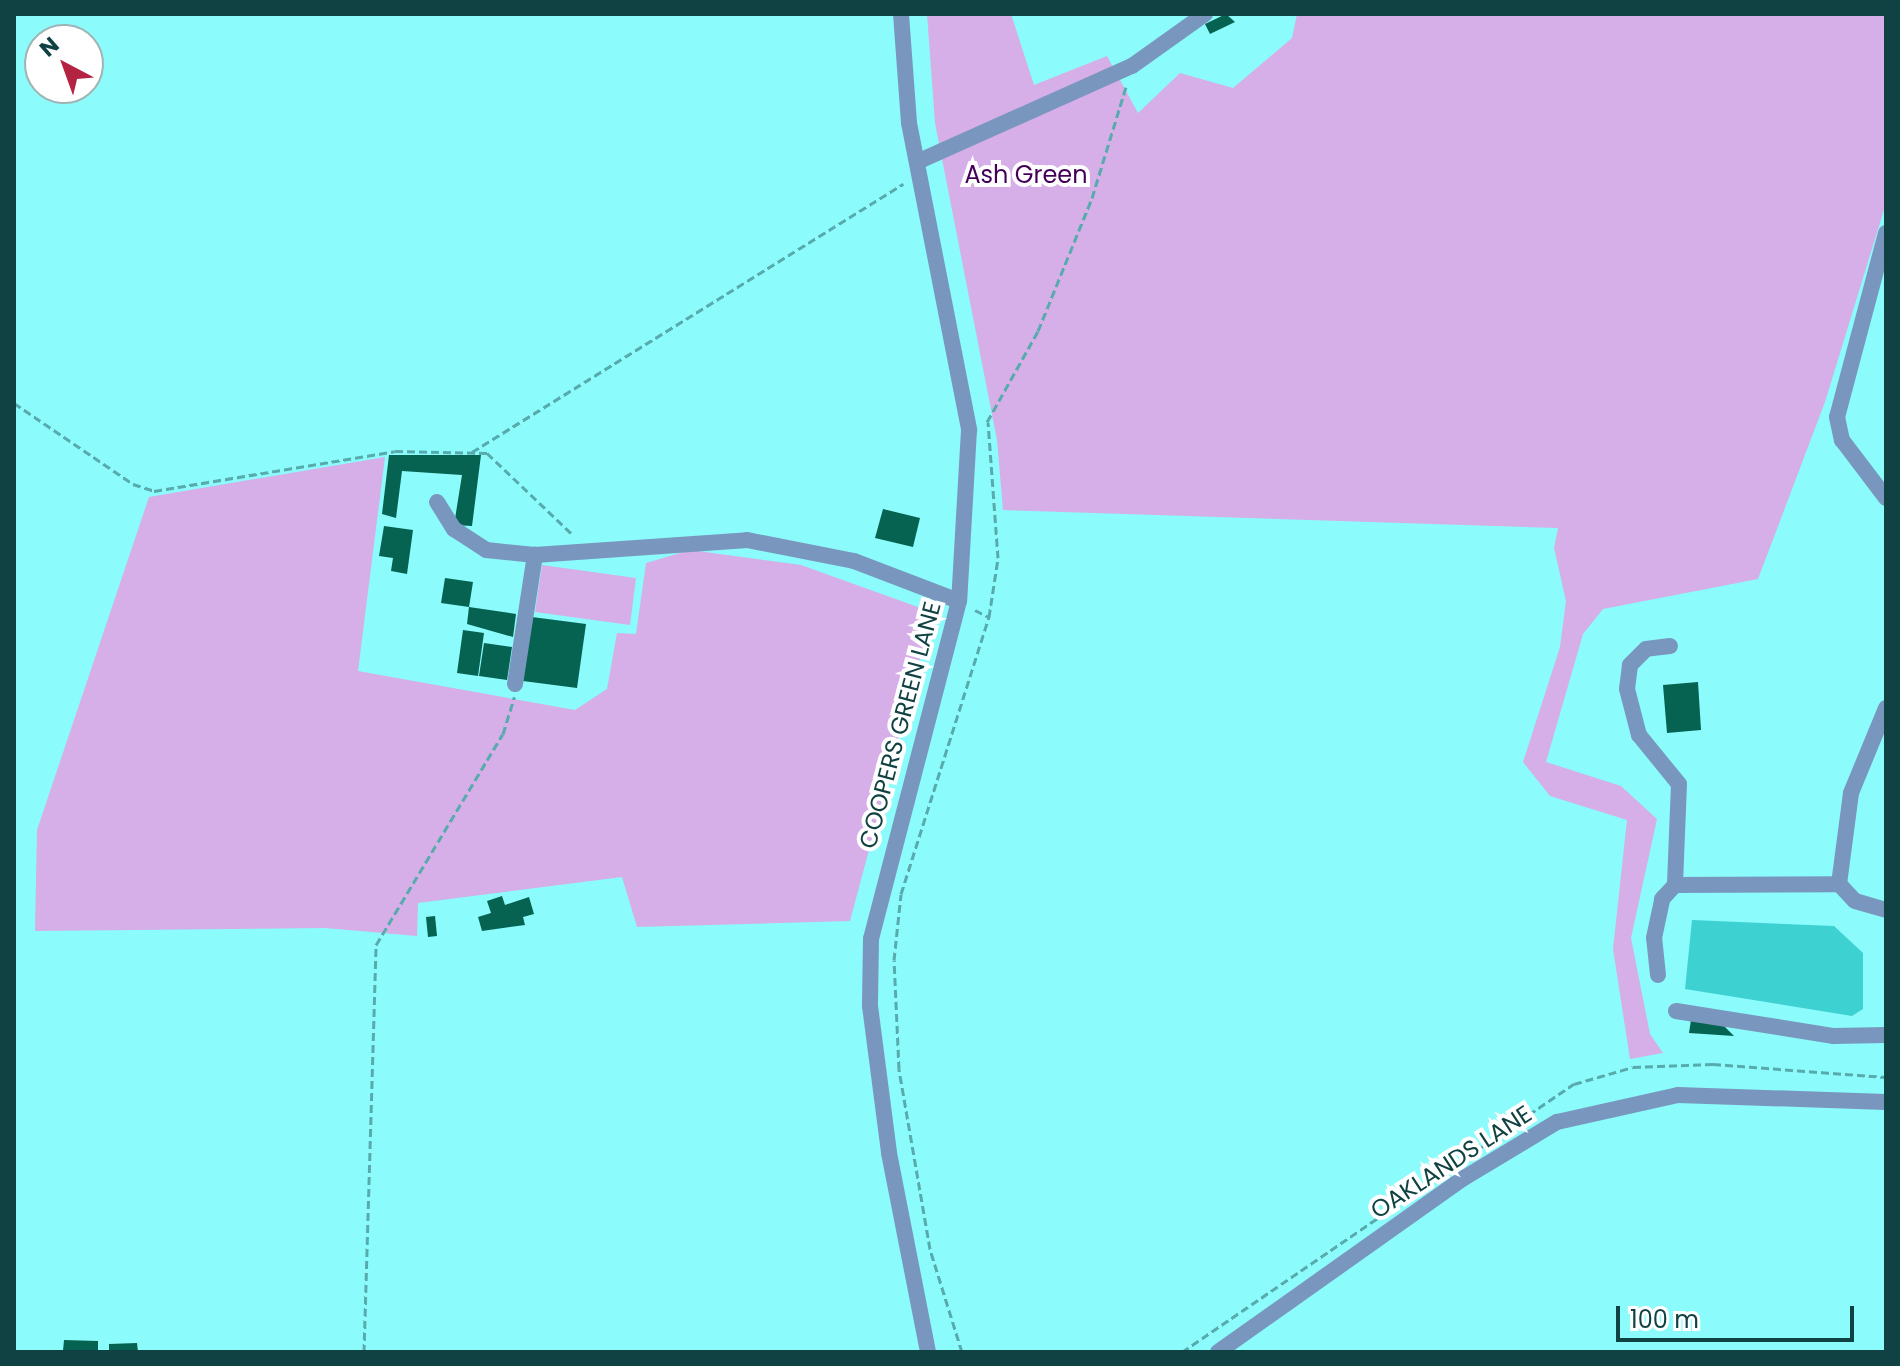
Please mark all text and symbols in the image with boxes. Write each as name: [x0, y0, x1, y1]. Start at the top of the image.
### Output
north arrow: [24, 24, 104, 104]
text: N: [33, 30, 66, 64]
park label: Ash Green: [964, 161, 1088, 189]
street label: COOPERS GREEN LANE: [853, 598, 947, 852]
street label: OAKLANDS LANE: [1365, 1099, 1537, 1225]
scale bar: [1620, 1290, 1858, 1340]
text: 100 m: [1630, 1303, 1699, 1336]

